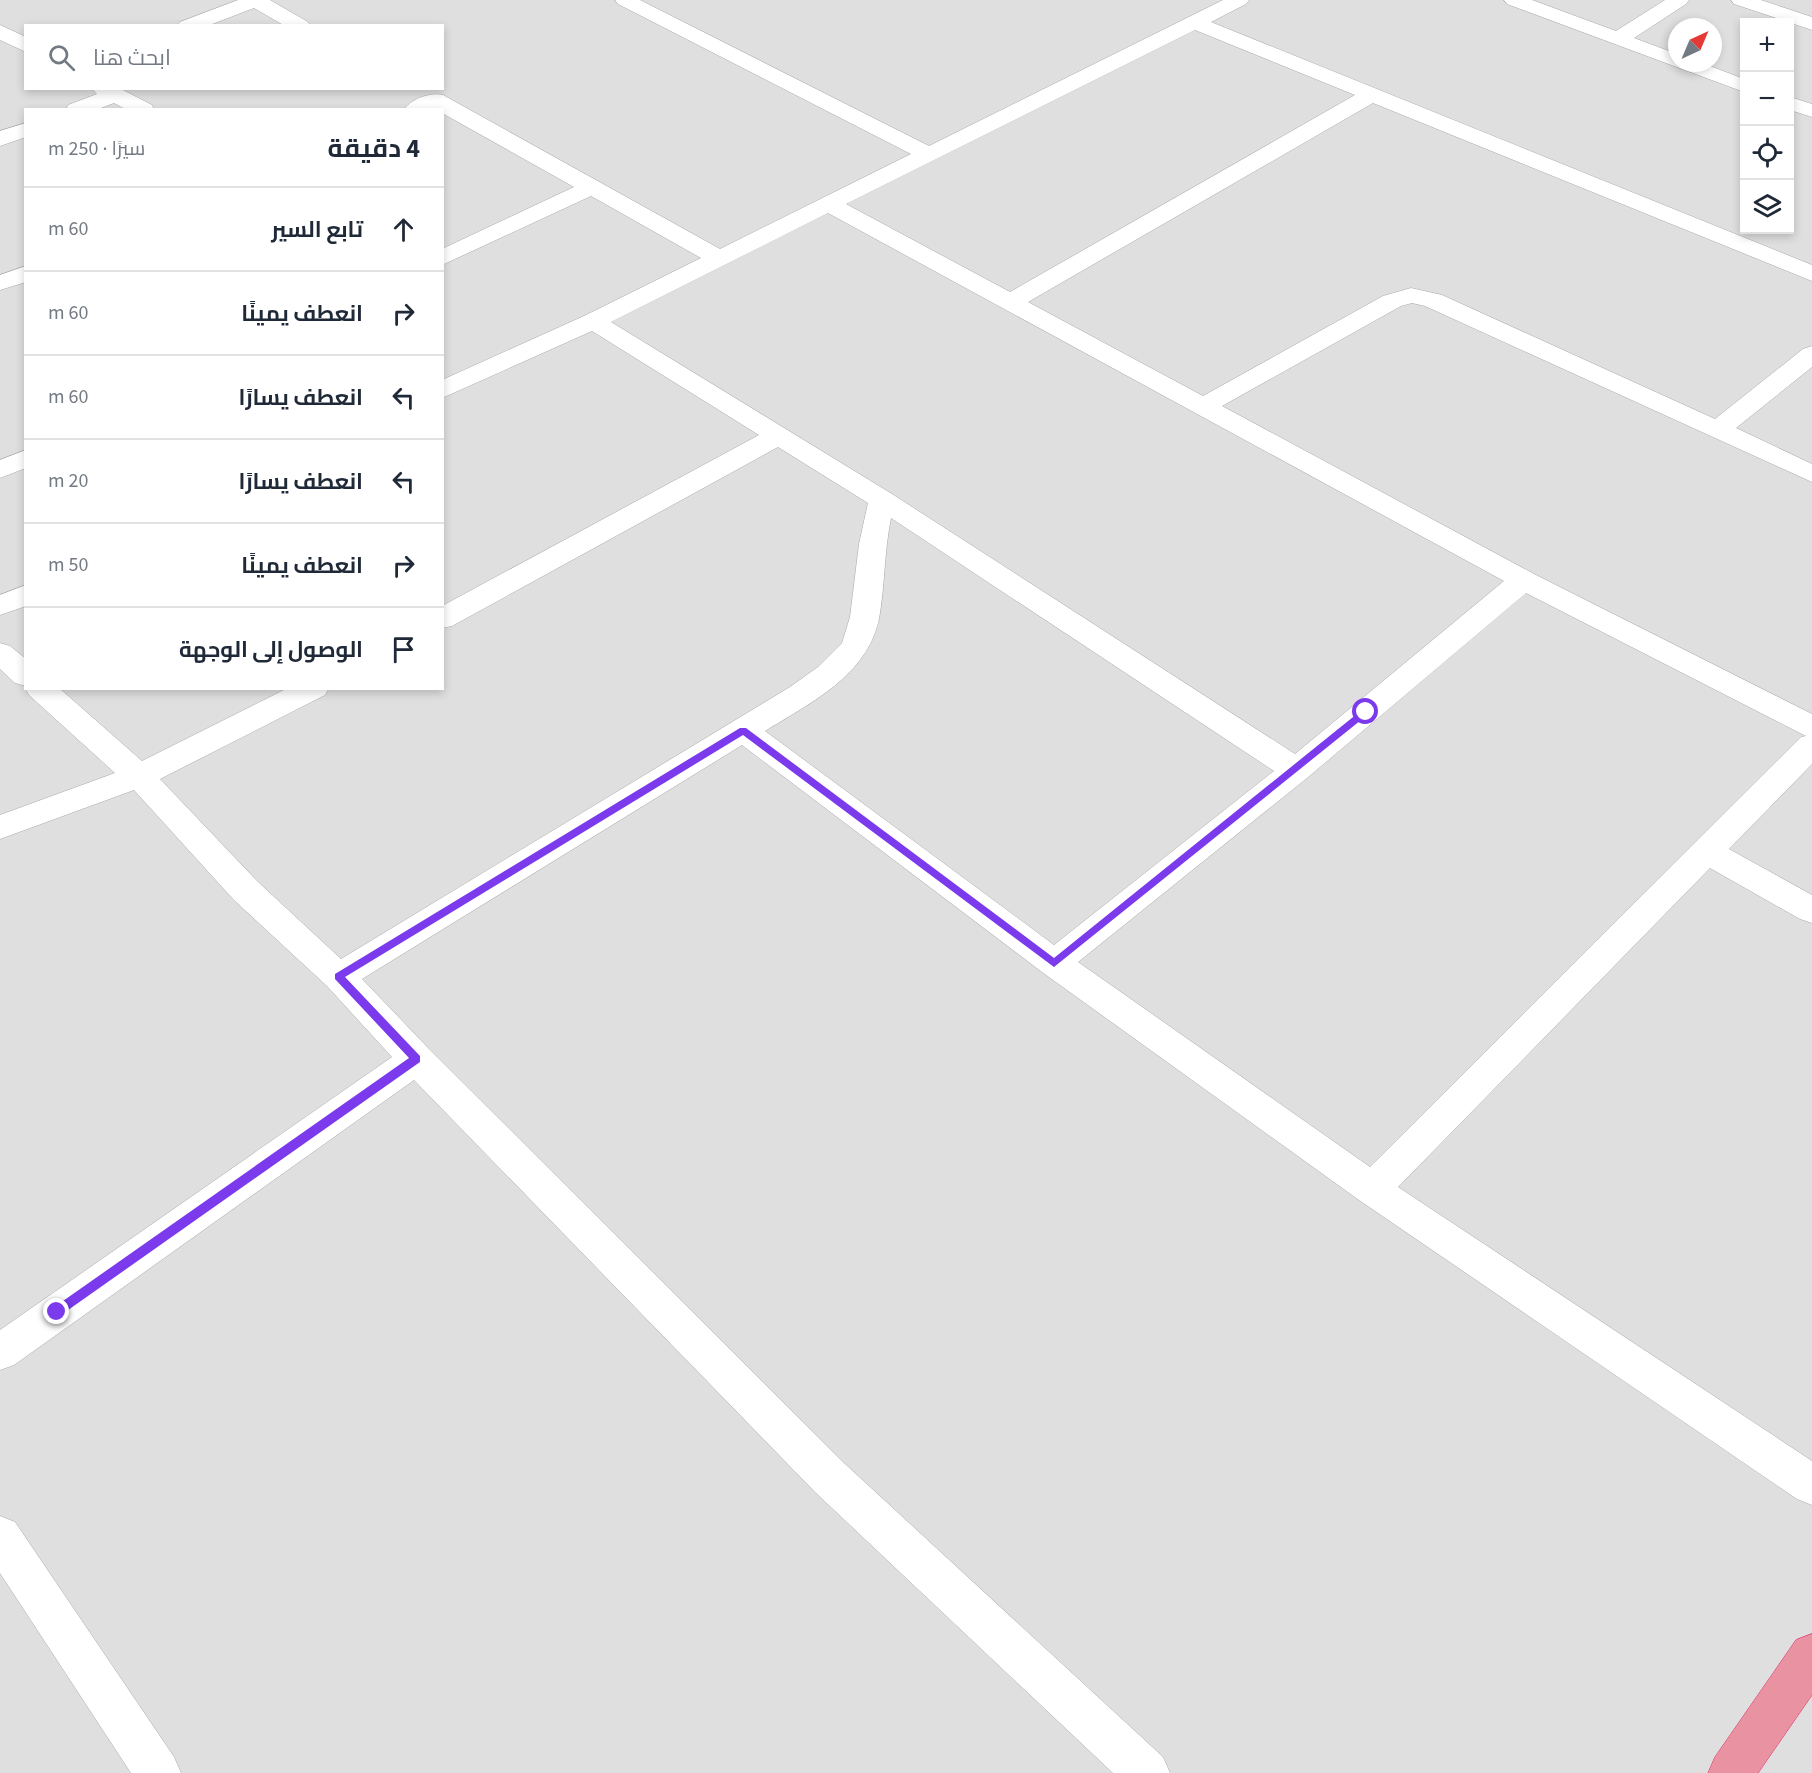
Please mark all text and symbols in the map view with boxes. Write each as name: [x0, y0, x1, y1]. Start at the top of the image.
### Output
north arrow: [1668, 18, 1722, 72]
map controls: [1740, 18, 1794, 234]
button: +: [1740, 18, 1794, 72]
search box: [24, 24, 444, 90]
icon: search: [45, 41, 78, 74]
text: ابحث هنا: [93, 42, 171, 74]
button: −: [1740, 72, 1794, 126]
button: locate: [1740, 126, 1794, 180]
text: 4 دقيقة: [328, 130, 420, 167]
text: سيرًا · 250 m: [48, 135, 145, 163]
button: layers: [1740, 180, 1794, 234]
icon: ahead: [387, 213, 420, 246]
text: تابع السير: [271, 214, 363, 246]
text: 60 m: [48, 215, 88, 243]
icon: right: [387, 297, 420, 330]
text: انعطف يمينًا: [241, 298, 363, 330]
text: 60 m: [48, 299, 88, 327]
icon: left: [387, 381, 420, 414]
text: انعطف يسارًا: [239, 382, 363, 414]
text: 60 m: [48, 383, 88, 411]
icon: left: [387, 465, 420, 498]
text: انعطف يسارًا: [239, 466, 363, 498]
text: 20 m: [48, 467, 88, 495]
icon: right: [387, 549, 420, 582]
text: انعطف يمينًا: [241, 550, 363, 582]
text: 50 m: [48, 551, 88, 579]
icon: arrive: [387, 633, 420, 666]
text: الوصول إلى الوجهة: [179, 634, 363, 666]
route start: [1352, 698, 1378, 724]
route end: [43, 1298, 69, 1324]

